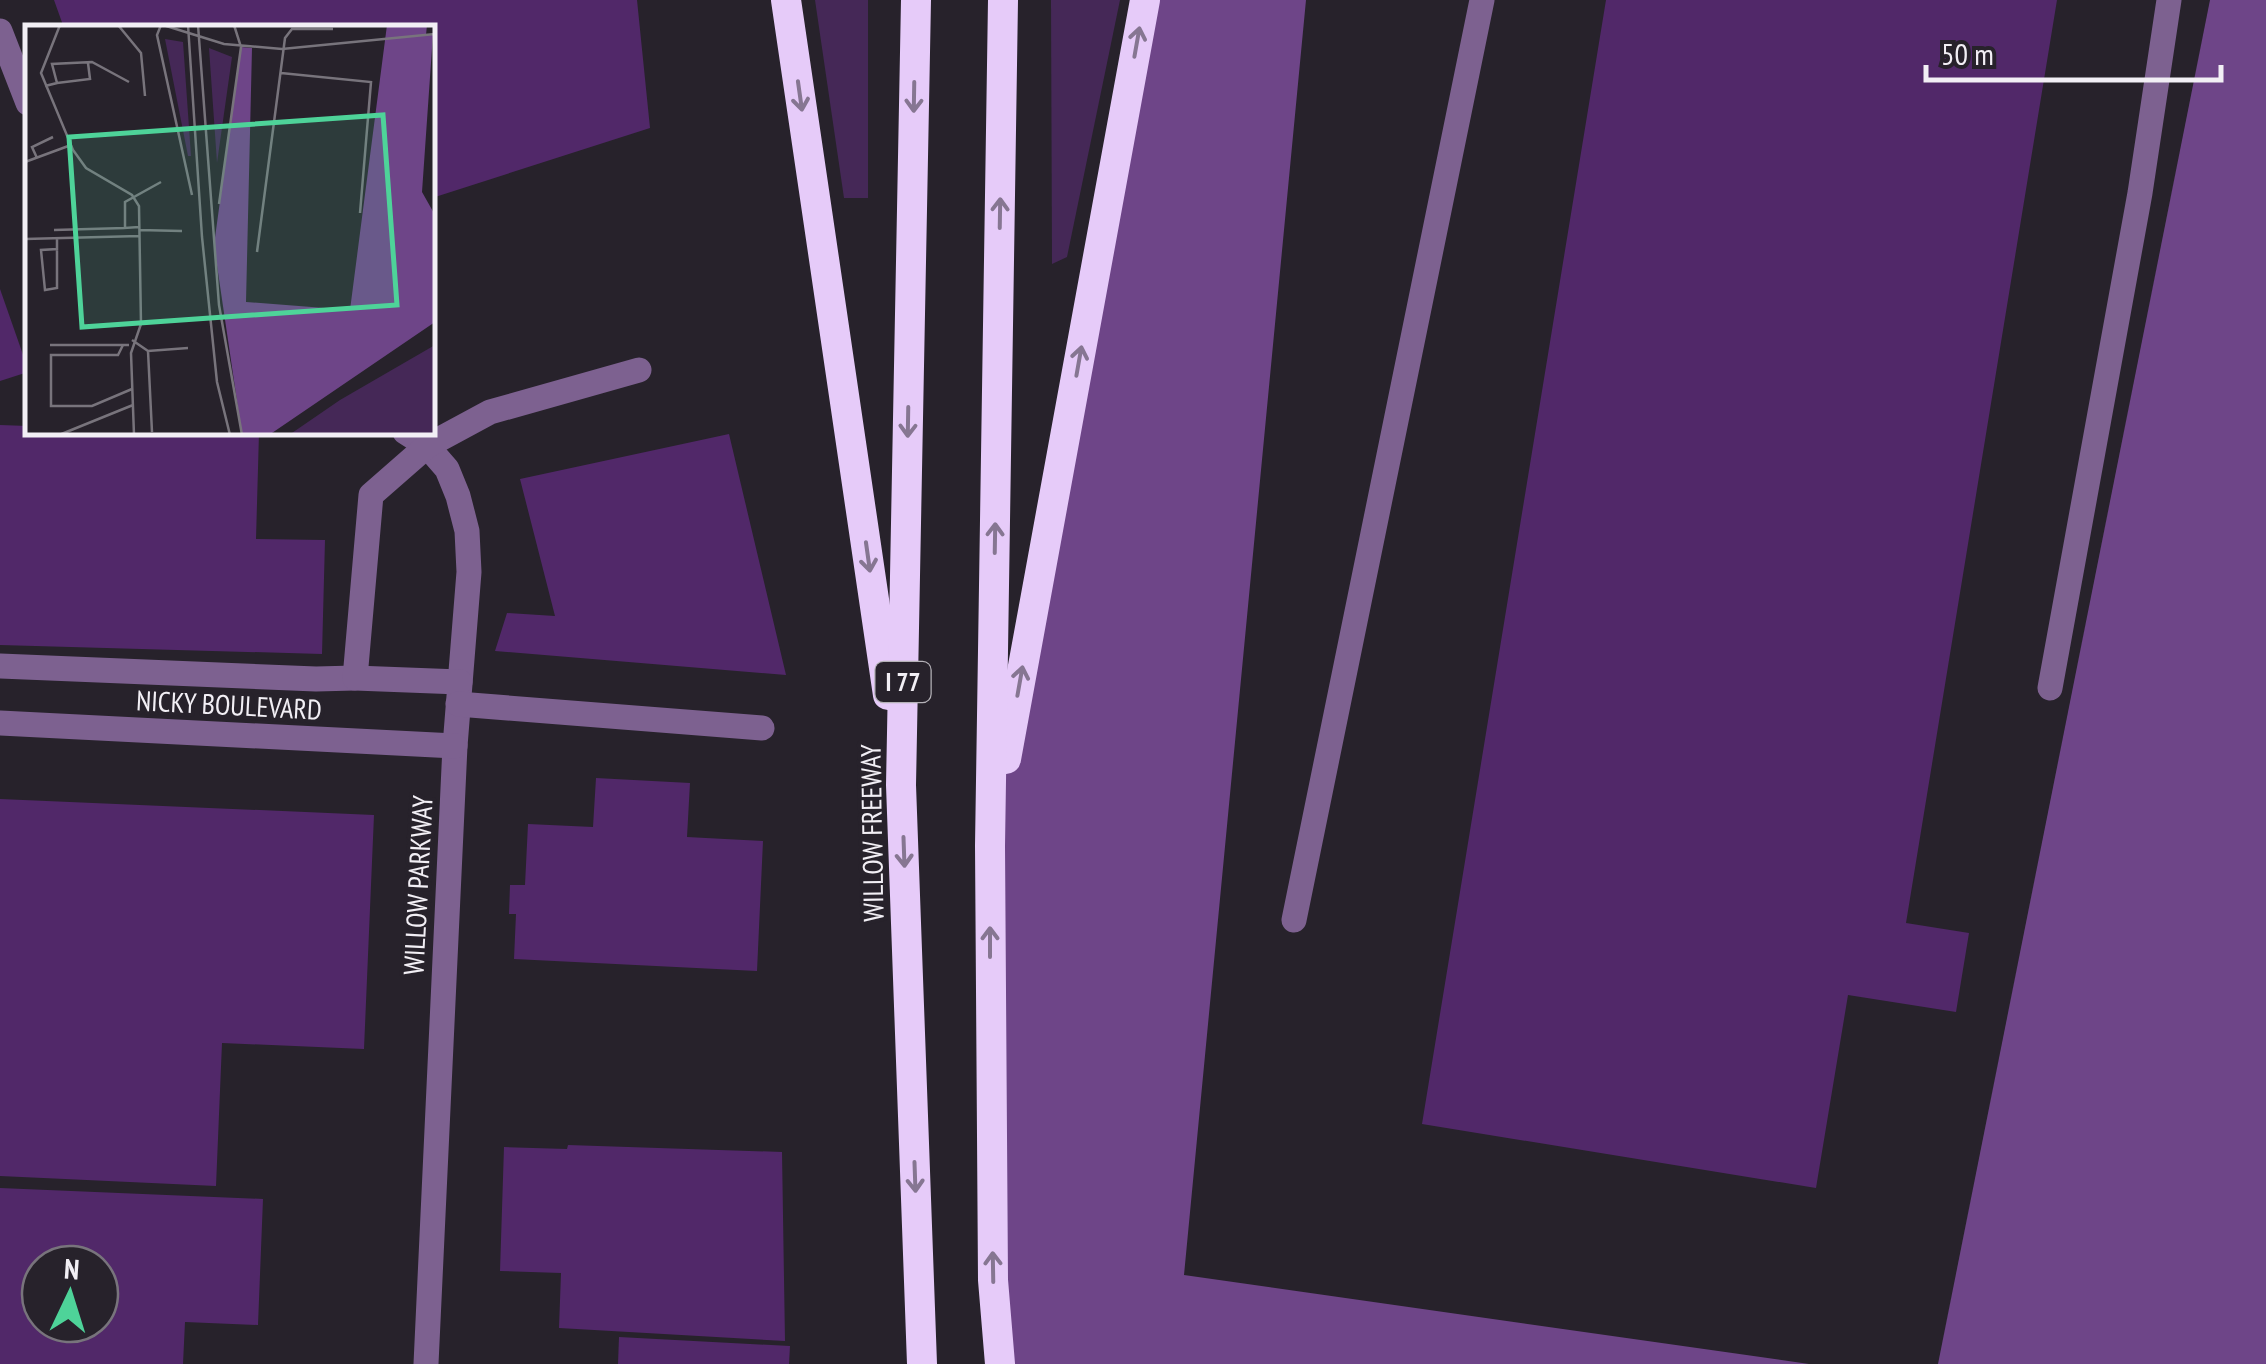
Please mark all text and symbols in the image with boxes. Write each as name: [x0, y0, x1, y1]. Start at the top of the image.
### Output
scale bar: [1926, 20, 2221, 82]
inset map: [25, 25, 435, 435]
one-way arrow: [1129, 26, 1148, 58]
text: 50 m: [1941, 34, 1994, 73]
one-way arrow: [792, 80, 810, 112]
one-way arrow: [904, 80, 924, 113]
one-way arrow: [990, 198, 1009, 230]
one-way arrow: [1070, 345, 1089, 378]
one-way arrow: [898, 406, 918, 438]
one-way arrow: [985, 523, 1004, 555]
one-way arrow: [859, 540, 877, 572]
road number: I 77: [876, 662, 930, 702]
one-way arrow: [1011, 665, 1030, 698]
street label: NICKY BOULEVARD: [135, 681, 323, 728]
street label: WILLOW FREEWAY: [851, 744, 892, 922]
street label: WILLOW PARKWAY: [394, 794, 441, 976]
one-way arrow: [894, 836, 913, 868]
one-way arrow: [981, 926, 1000, 958]
one-way arrow: [906, 1161, 925, 1193]
north arrow: [20, 1244, 120, 1344]
text: N: [63, 1250, 81, 1288]
one-way arrow: [984, 1251, 1002, 1284]

